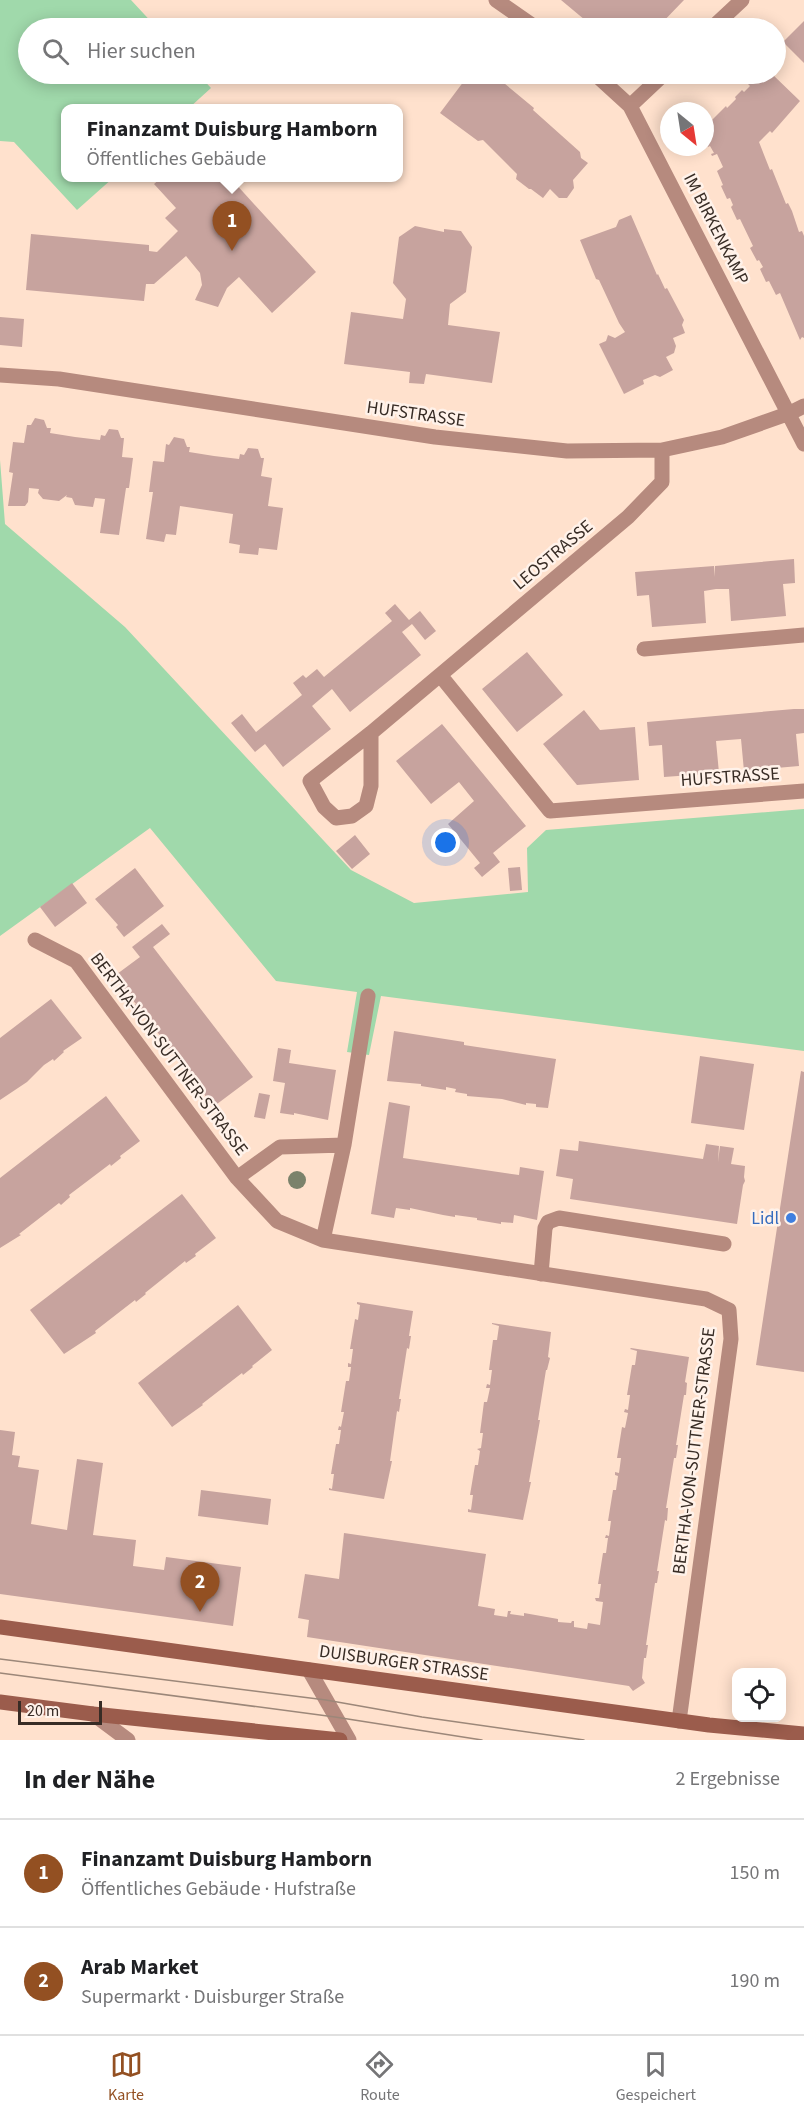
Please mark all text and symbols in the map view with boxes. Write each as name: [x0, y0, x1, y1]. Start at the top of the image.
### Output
search box: [18, 18, 786, 84]
icon: search: [39, 35, 72, 68]
text: Hier suchen: [87, 35, 196, 67]
north arrow: [660, 102, 714, 156]
popup: [61, 104, 403, 182]
text: Finanzamt Duisburg Hamborn: [87, 113, 377, 145]
text: Öffentliches Gebäude: [87, 145, 266, 173]
street label: IM BIRKENKAMP: [677, 169, 755, 289]
pin: 1: [212, 202, 252, 251]
street label: HUFSTRASSE: [365, 395, 467, 433]
street label: LEOSTRASSE: [508, 514, 598, 596]
street label: HUFSTRASSE: [680, 761, 780, 793]
your location: [431, 828, 460, 857]
street label: BERTHA-VON-SUTTNER-STRASSE: [84, 947, 254, 1161]
place label: Lidl: [751, 1206, 779, 1231]
marker: Lidl: [784, 1211, 798, 1225]
street label: BERTHA-VON-SUTTNER-STRASSE: [666, 1326, 722, 1576]
pin: 2: [180, 1562, 220, 1612]
street label: DUISBURGER STRASSE: [317, 1639, 491, 1687]
map controls: [732, 1668, 786, 1722]
button: locate: [732, 1668, 786, 1722]
scale bar: [18, 1698, 102, 1726]
text: 20 m: [27, 1700, 59, 1722]
text: In der Nähe: [24, 1761, 155, 1798]
text: 2 Ergebnisse: [675, 1765, 780, 1793]
text: Finanzamt Duisburg Hamborn: [81, 1843, 372, 1875]
text: 1: [38, 1859, 49, 1887]
text: 150 m: [730, 1859, 780, 1887]
text: Öffentliches Gebäude · Hufstraße: [81, 1875, 356, 1903]
text: Arab Market: [81, 1951, 199, 1983]
text: 2: [38, 1967, 49, 1995]
text: 190 m: [730, 1967, 780, 1995]
text: Supermarkt · Duisburger Straße: [81, 1983, 344, 2011]
tab: Karte: [108, 2048, 144, 2106]
tab: Route: [360, 2048, 400, 2106]
tab: Gespeichert: [616, 2048, 696, 2106]

